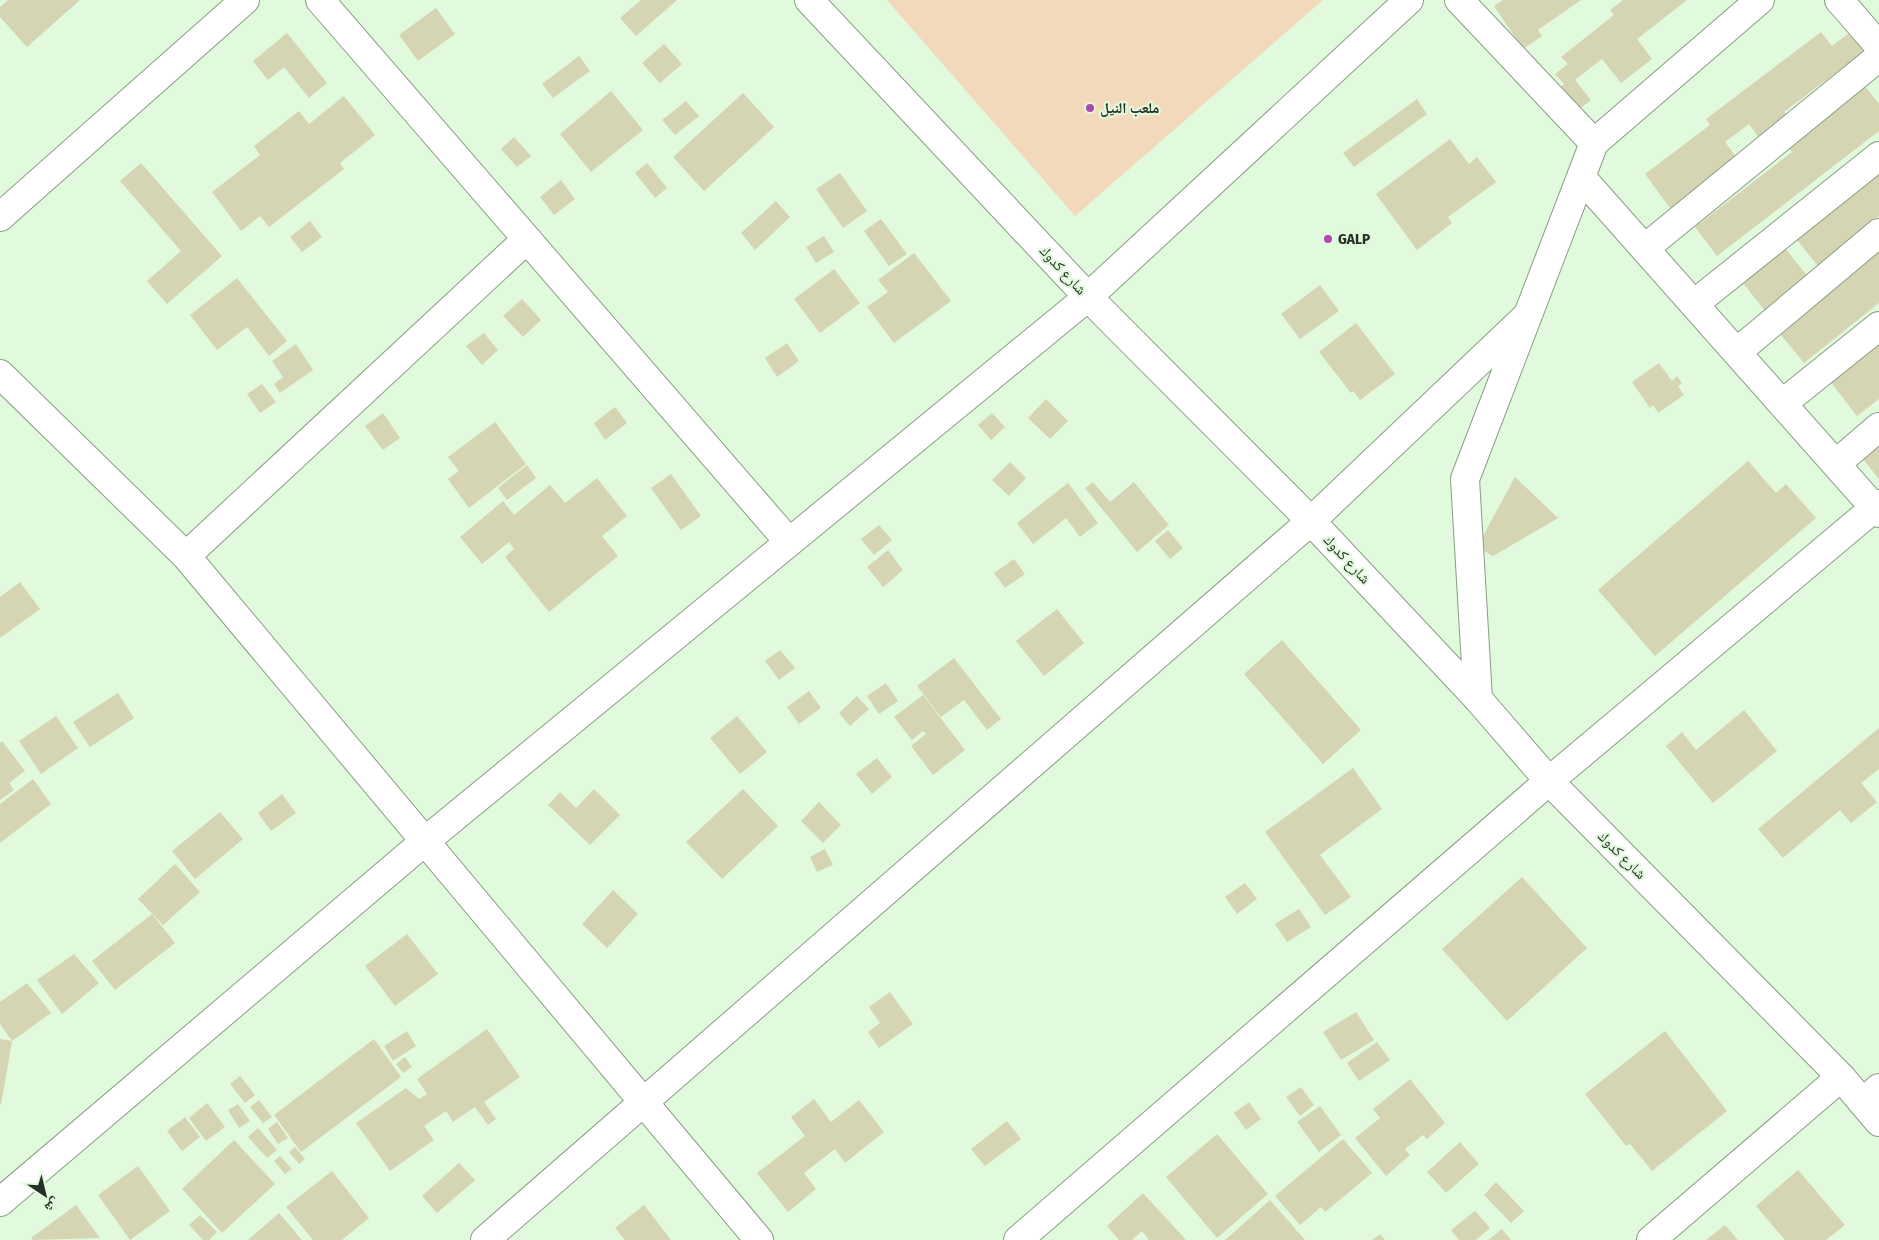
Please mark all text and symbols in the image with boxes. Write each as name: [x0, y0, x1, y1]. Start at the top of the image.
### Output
place label: ملعب النيل: [1100, 99, 1159, 117]
marker: ملعب النيل: [1084, 102, 1096, 114]
place label: GALP: [1338, 230, 1370, 248]
marker: GALP: [1322, 233, 1334, 245]
street label: شارع كدوك: [1035, 242, 1090, 299]
street label: شارع كدوك: [1319, 531, 1374, 588]
street label: شارع كدوك: [1593, 827, 1650, 884]
north arrow: [20, 1170, 70, 1220]
text: ش: [41, 1194, 63, 1217]

